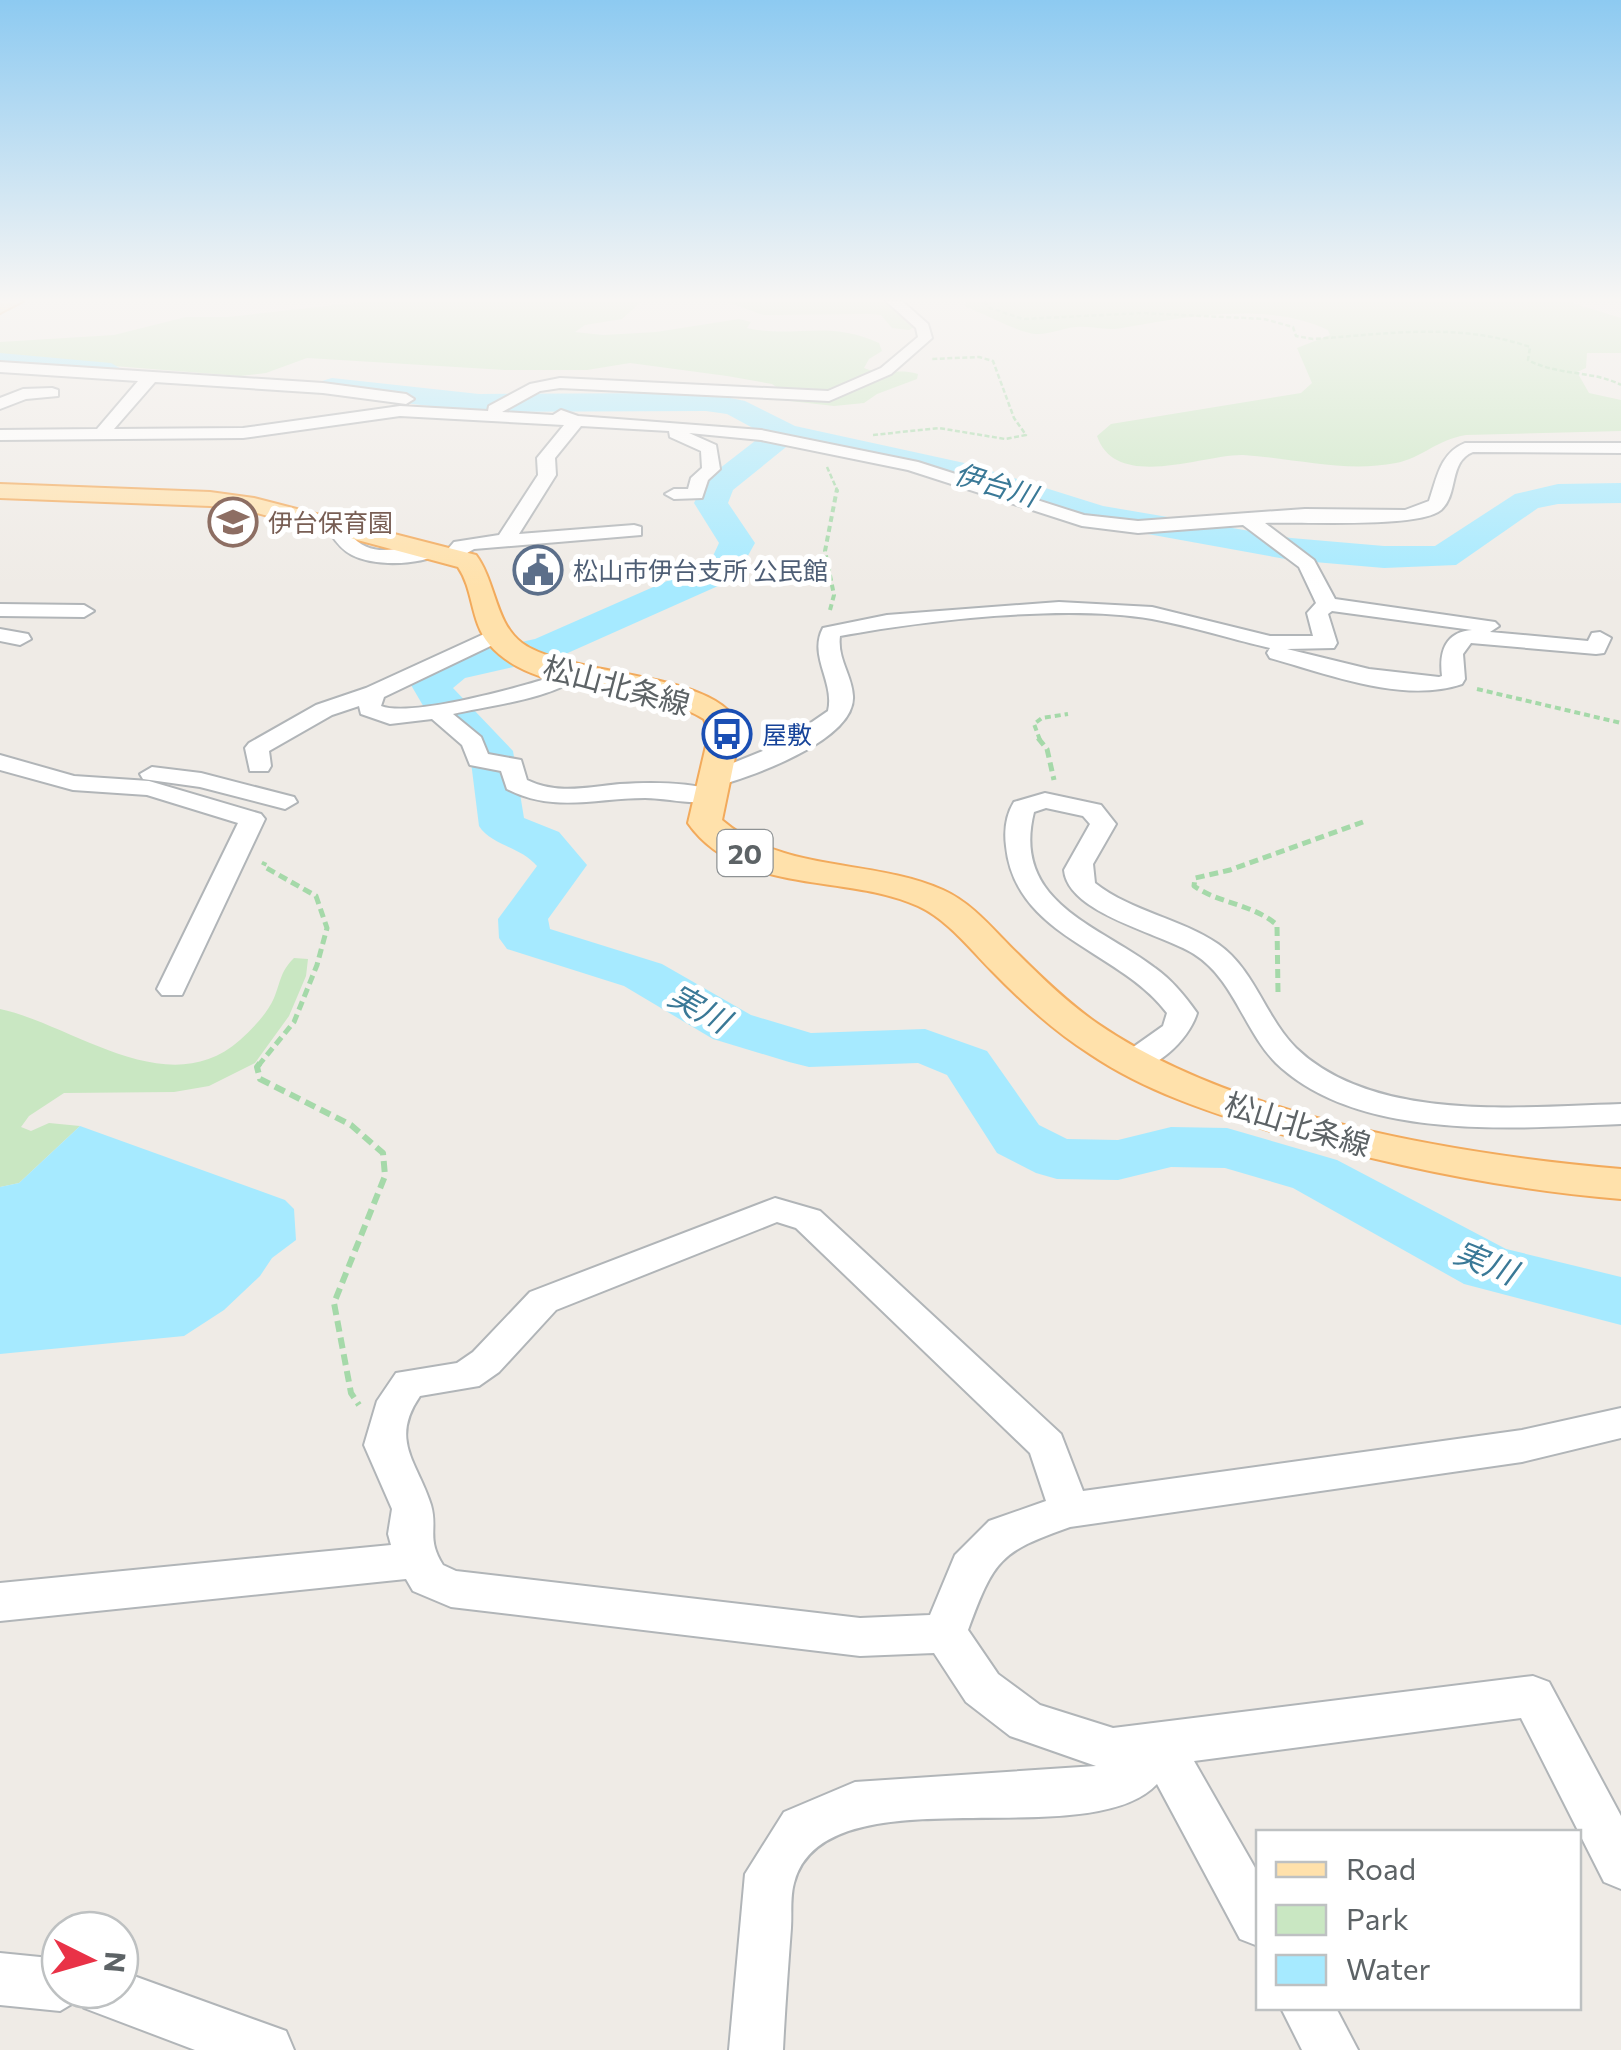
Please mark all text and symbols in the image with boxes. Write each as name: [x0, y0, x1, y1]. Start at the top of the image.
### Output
water label: 伊台川: [951, 455, 1044, 513]
school or university icon: 伊台保育園: [207, 496, 259, 548]
place label: 伊台保育園: [268, 507, 393, 537]
public building icon: 松山市伊台支所 公民館: [512, 544, 564, 596]
place label: 松山市伊台支所 公民館: [573, 555, 828, 585]
street label: 松山北条線: [540, 647, 694, 721]
bus stop icon: 屋敷: [701, 708, 753, 760]
place label: 屋敷: [762, 719, 812, 749]
road number: 20: [718, 830, 772, 876]
water label: 実川: [662, 974, 740, 1041]
street label: 松山北条線: [1221, 1083, 1375, 1163]
water label: 実川: [1449, 1230, 1526, 1293]
legend: [1256, 1830, 1581, 2010]
text: Road: [1346, 1849, 1416, 1886]
text: Park: [1346, 1899, 1409, 1936]
north arrow: [40, 1910, 140, 2010]
text: Water: [1346, 1949, 1431, 1986]
text: N: [98, 1950, 134, 1974]

